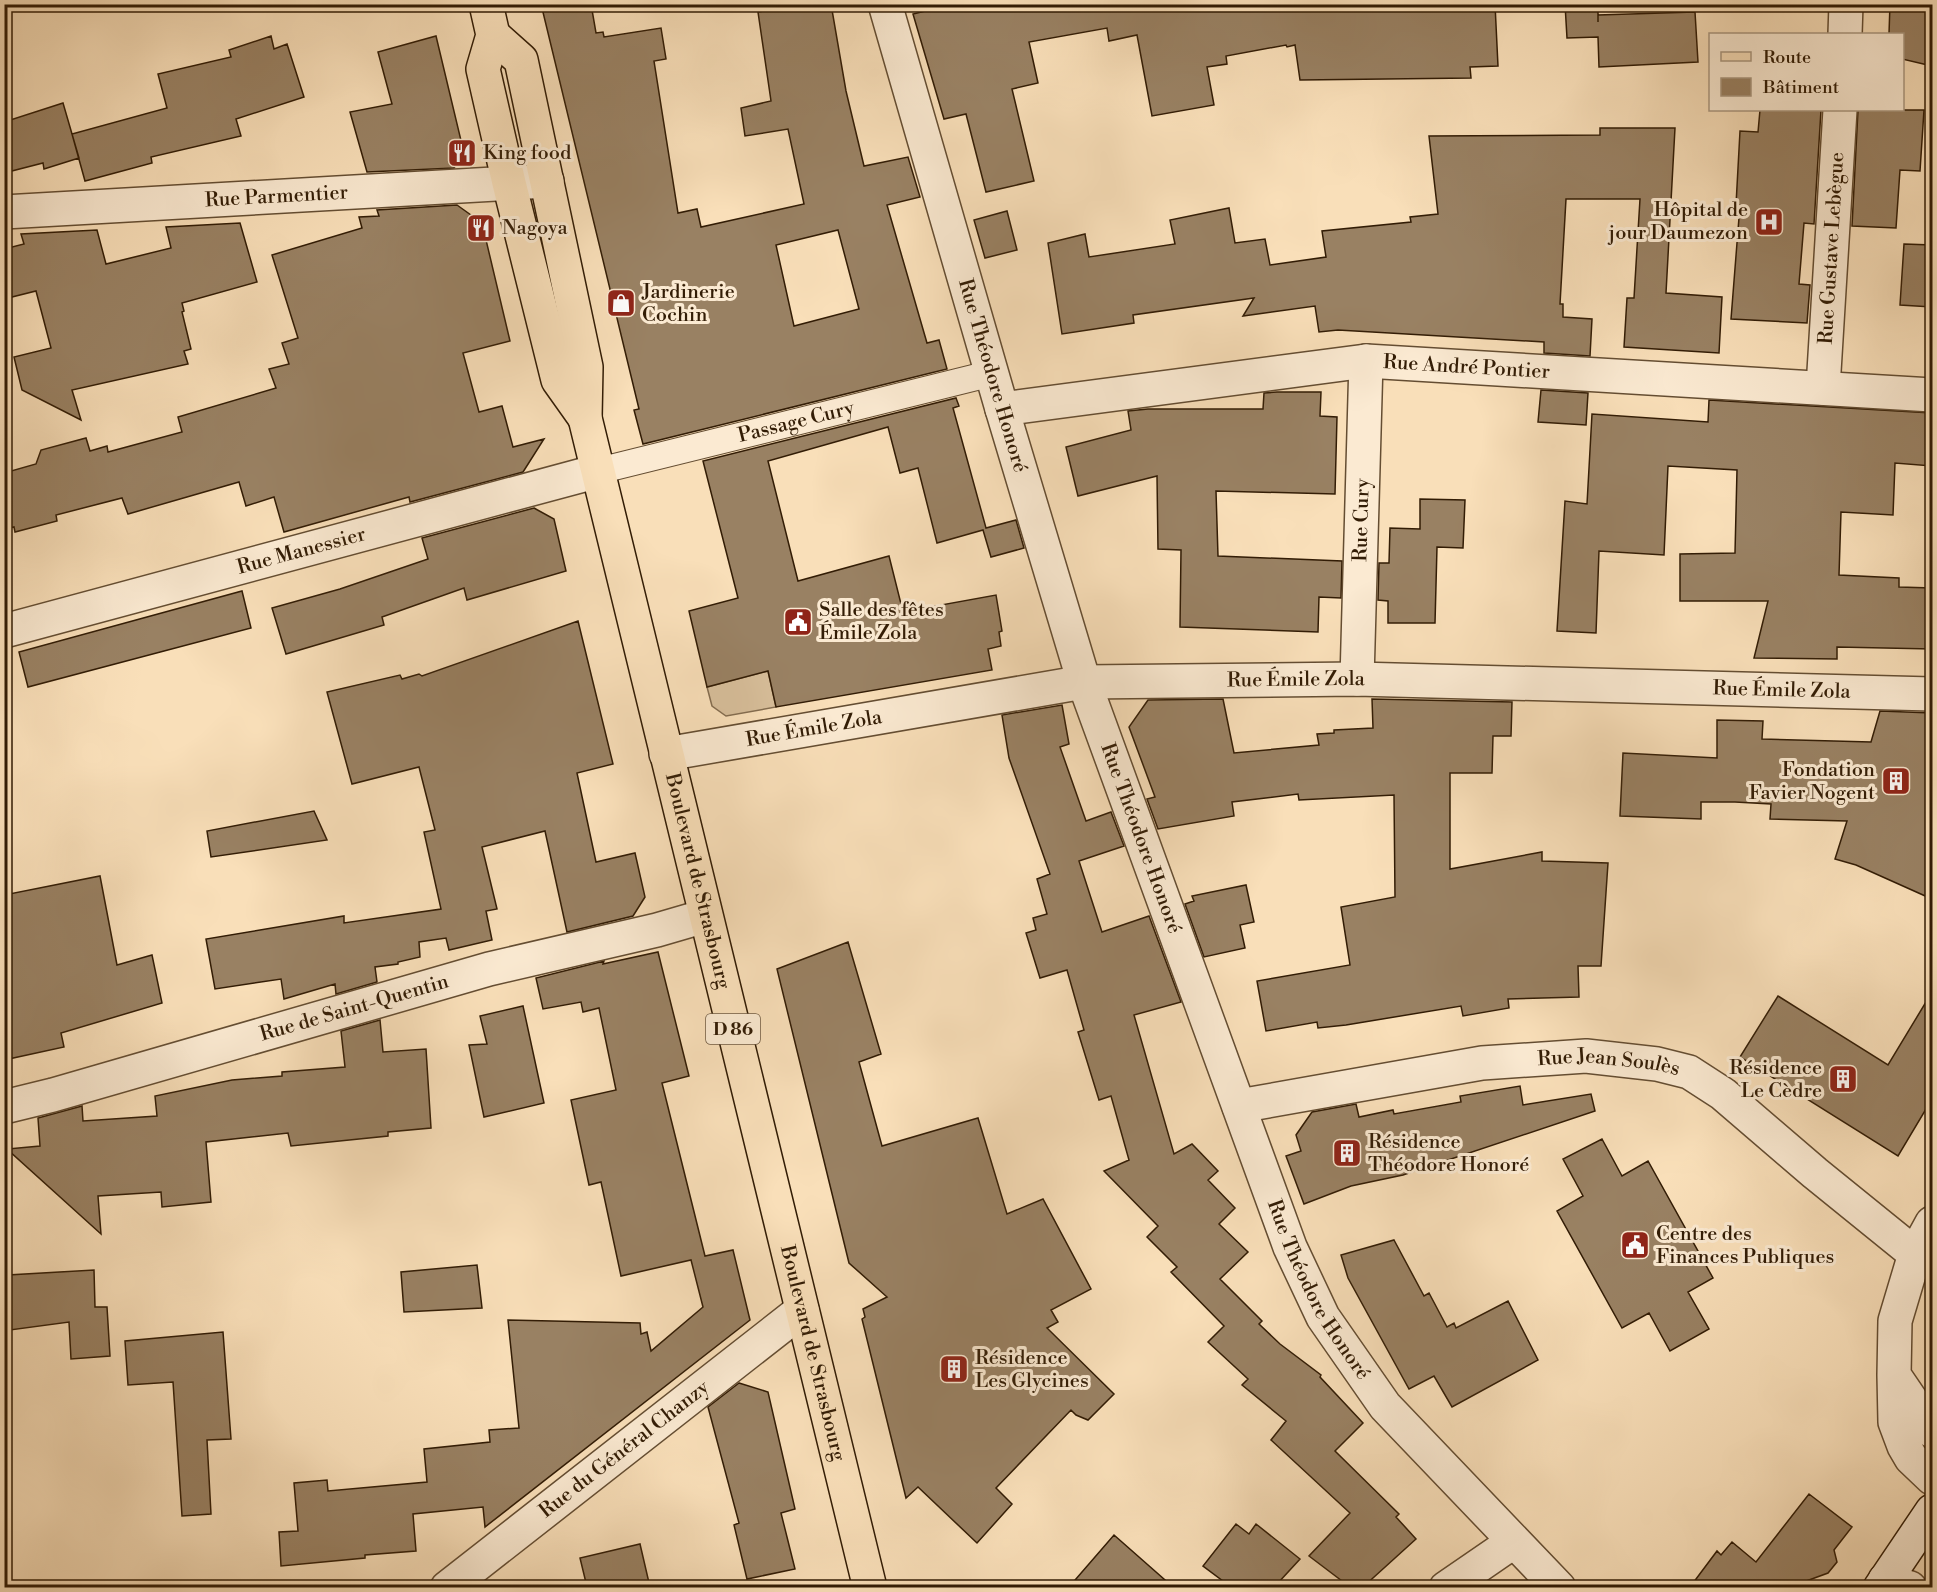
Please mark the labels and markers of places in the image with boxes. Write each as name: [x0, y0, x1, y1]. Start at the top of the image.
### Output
restaurant icon: King food: [446, 137, 478, 169]
place label: King food: [483, 141, 572, 166]
place label: Hôpital de jour Daumezon: [1608, 198, 1748, 246]
hospital icon: Hôpital de jour Daumezon: [1753, 206, 1785, 238]
restaurant icon: Nagoya: [465, 212, 497, 244]
place label: Nagoya: [502, 216, 569, 241]
place label: Jardinerie Cochin: [641, 280, 735, 328]
shop icon: Jardinerie Cochin: [605, 287, 637, 319]
place label: Salle des fêtes Émile Zola: [819, 598, 944, 646]
public building icon: Salle des fêtes Émile Zola: [782, 606, 814, 638]
place label: Fondation Favier Nogent: [1749, 758, 1875, 806]
building icon: Fondation Favier Nogent: [1880, 765, 1912, 797]
place label: Résidence Le Cèdre: [1729, 1056, 1822, 1104]
building icon: Résidence Le Cèdre: [1827, 1063, 1859, 1095]
place label: Résidence Théodore Honoré: [1368, 1130, 1529, 1178]
building icon: Résidence Théodore Honoré: [1331, 1137, 1363, 1169]
place label: Centre des Finances Publiques: [1656, 1222, 1834, 1270]
public building icon: Centre des Finances Publiques: [1619, 1229, 1651, 1261]
place label: Résidence Les Glycines: [975, 1346, 1089, 1394]
building icon: Résidence Les Glycines: [938, 1353, 970, 1385]

